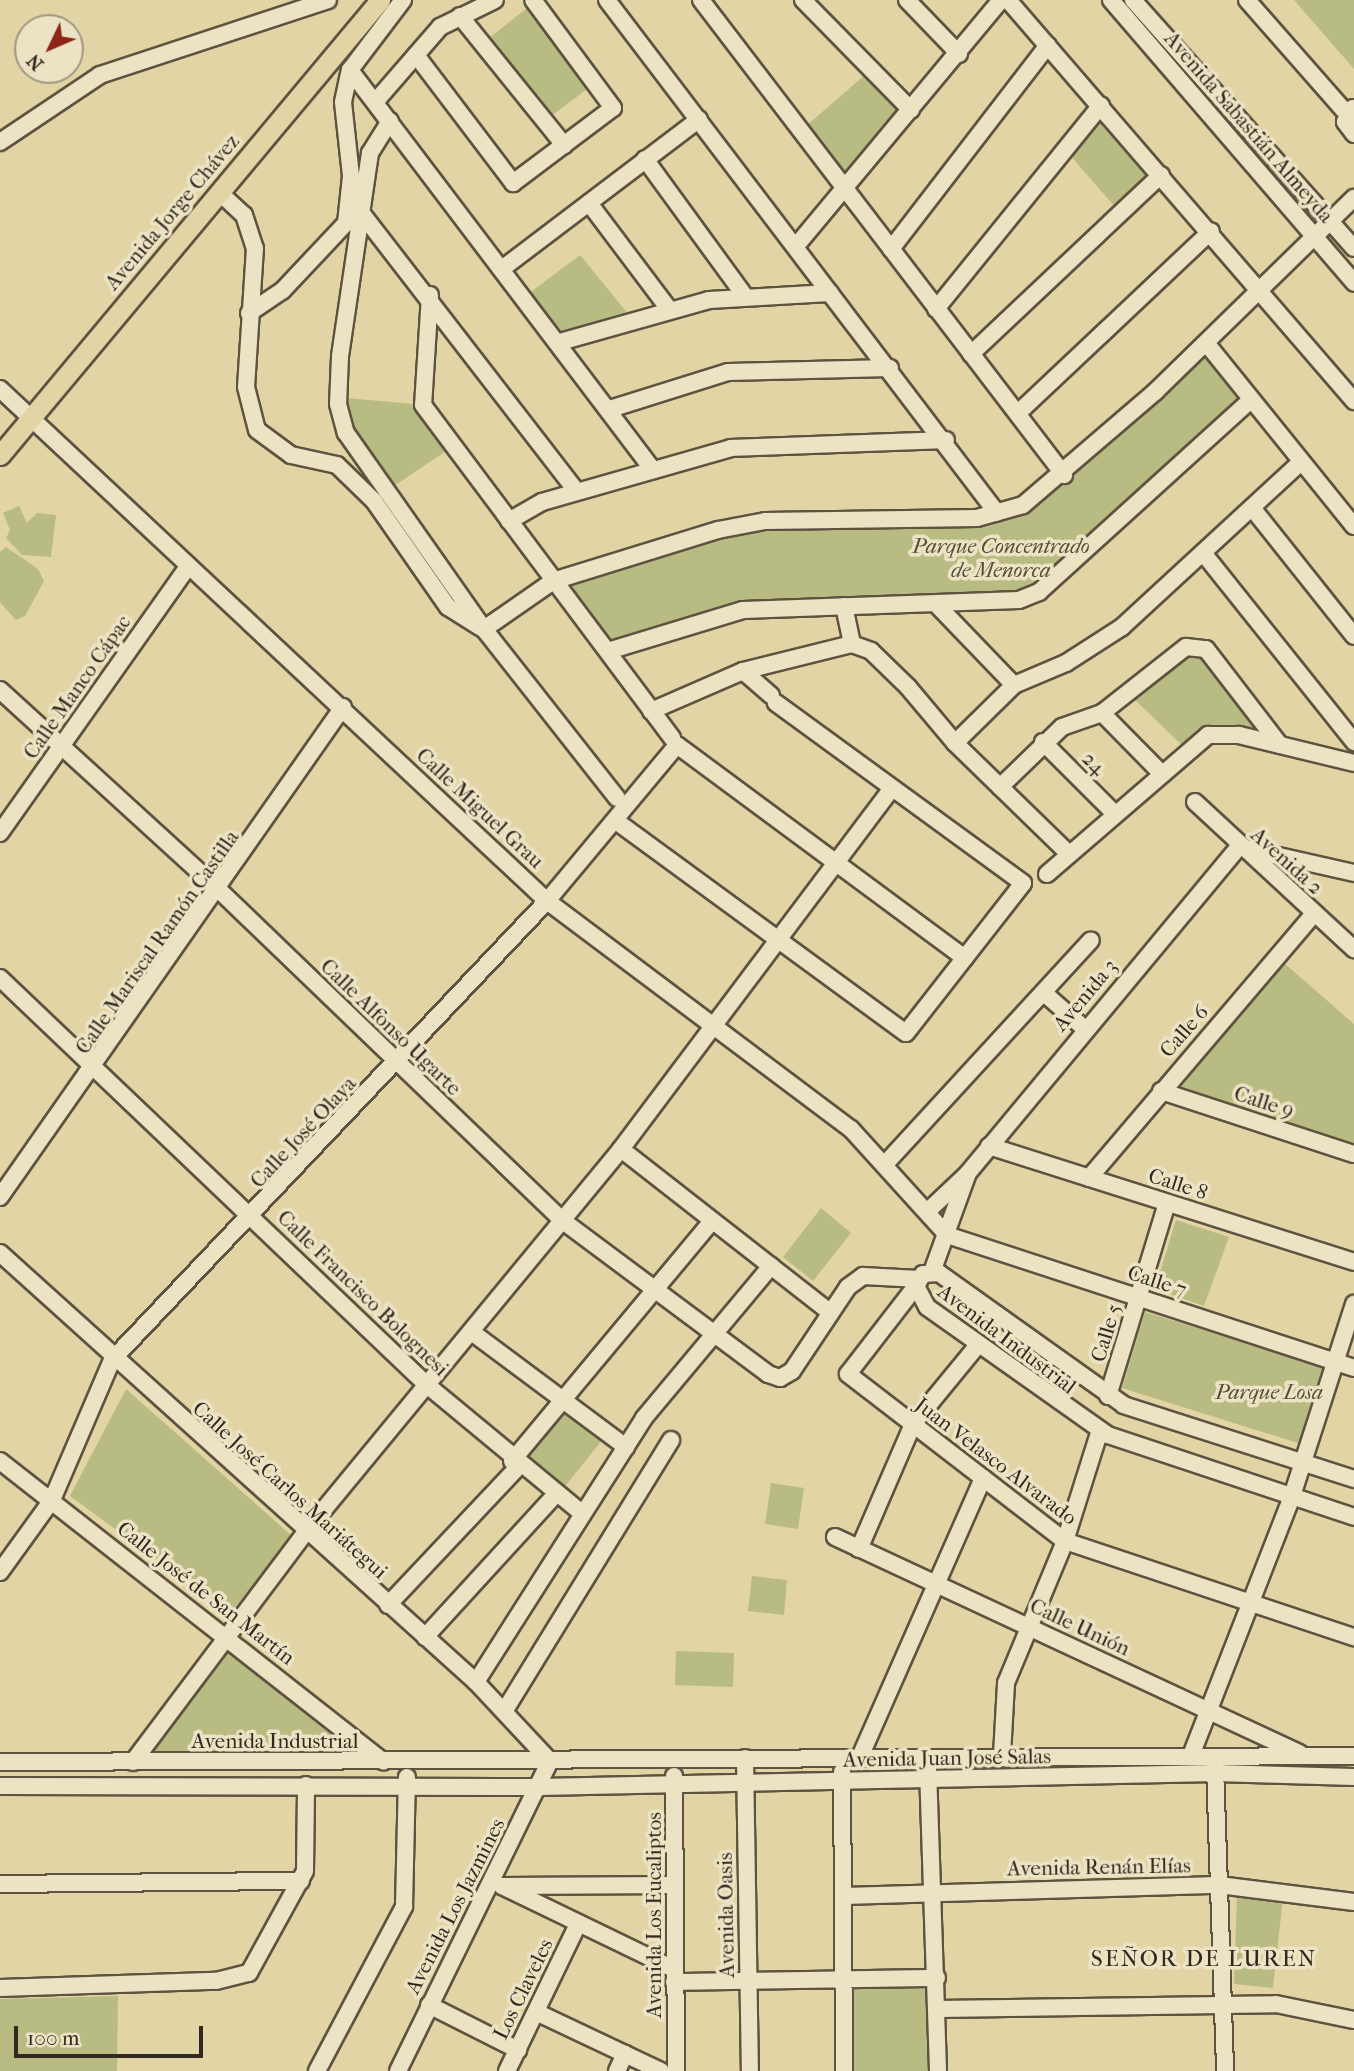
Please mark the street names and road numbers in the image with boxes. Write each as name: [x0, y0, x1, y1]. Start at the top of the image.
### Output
street label: Avenida Sabastián Almeyda: [1159, 26, 1339, 228]
street label: Avenida Jorge Chávez: [100, 129, 244, 295]
street label: Calle Manco Cápac: [18, 610, 136, 764]
street label: Calle Miguel Grau: [411, 743, 549, 873]
street label: 24: [1077, 746, 1111, 780]
street label: Avenida 2: [1246, 822, 1328, 900]
street label: Calle Mariscal Ramón Castilla: [70, 825, 244, 1059]
street label: Calle Alfonso Ugarte: [315, 953, 467, 1101]
street label: Avenida 3: [1048, 954, 1122, 1036]
street label: Calle 6: [1154, 999, 1214, 1063]
street label: Calle José Olaya: [245, 1071, 361, 1193]
street label: Calle 9: [1231, 1081, 1297, 1123]
street label: Calle 8: [1145, 1163, 1211, 1205]
street label: Calle Francisco Bolognesi: [272, 1205, 454, 1381]
street label: Calle 7: [1124, 1260, 1190, 1302]
street label: Avenida Industrial: [933, 1279, 1081, 1399]
street label: Calle 5: [1085, 1301, 1127, 1365]
street label: Juan Velasco Alvarado: [910, 1392, 1082, 1530]
street label: Calle José Carlos Mariátegui: [187, 1396, 393, 1584]
street label: Calle José de San Martín: [112, 1516, 300, 1670]
street label: Calle Unión: [1026, 1593, 1134, 1661]
street label: Avenida Industrial: [192, 1728, 358, 1754]
street label: Avenida Juan José Salas: [843, 1744, 1051, 1772]
street label: Avenida Los Eucaliptos: [641, 1812, 667, 2018]
street label: Avenida Los Jazmines: [400, 1814, 510, 1998]
street label: Avenida Oasis: [712, 1852, 740, 1978]
street label: Avenida Renán Elías: [1007, 1853, 1191, 1881]
street label: Los Claveles: [488, 1934, 558, 2044]

